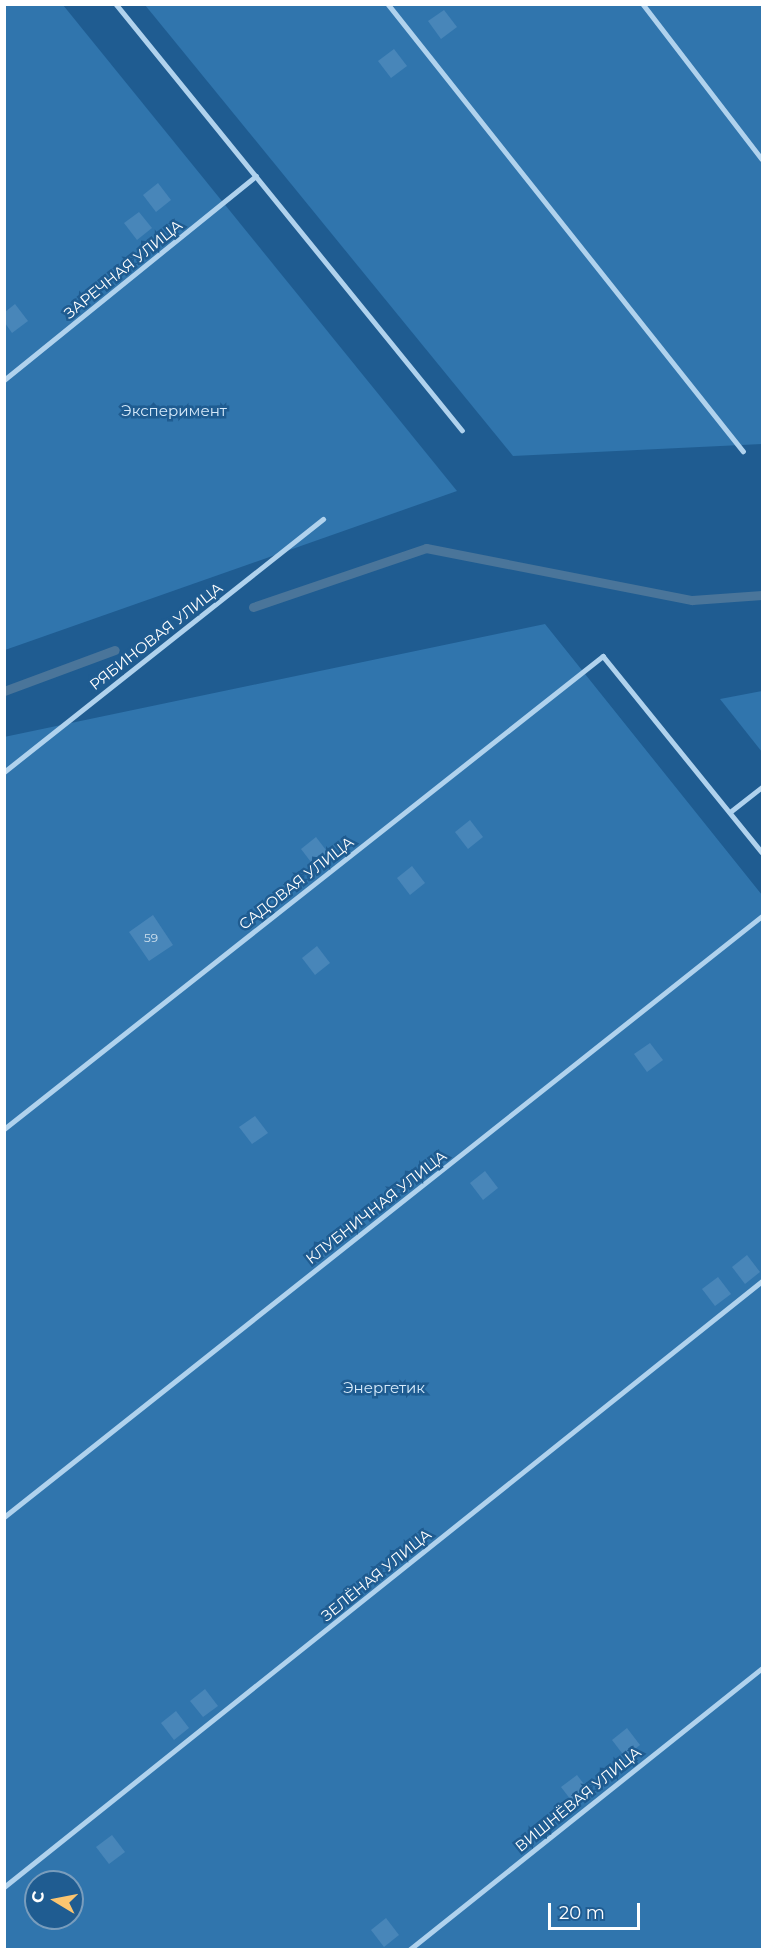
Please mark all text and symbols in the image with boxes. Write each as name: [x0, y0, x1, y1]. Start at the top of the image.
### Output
street label: ЗАРЕЧНАЯ УЛИЦА: [60, 216, 186, 322]
park label: Эксперимент: [121, 402, 227, 420]
street label: РЯБИНОВАЯ УЛИЦА: [86, 578, 226, 694]
street label: САДОВАЯ УЛИЦА: [235, 833, 357, 933]
house number: 59: [144, 931, 158, 945]
street label: КЛУБНИЧНАЯ УЛИЦА: [302, 1146, 450, 1268]
park label: Энергетик: [343, 1379, 425, 1397]
street label: ЗЕЛЁНАЯ УЛИЦА: [317, 1525, 435, 1625]
street label: ВИШНЁВАЯ УЛИЦА: [512, 1743, 644, 1855]
north arrow: [24, 1870, 84, 1930]
text: С: [27, 1890, 48, 1905]
scale bar: [551, 1891, 642, 1929]
text: 20 m: [559, 1902, 605, 1924]

